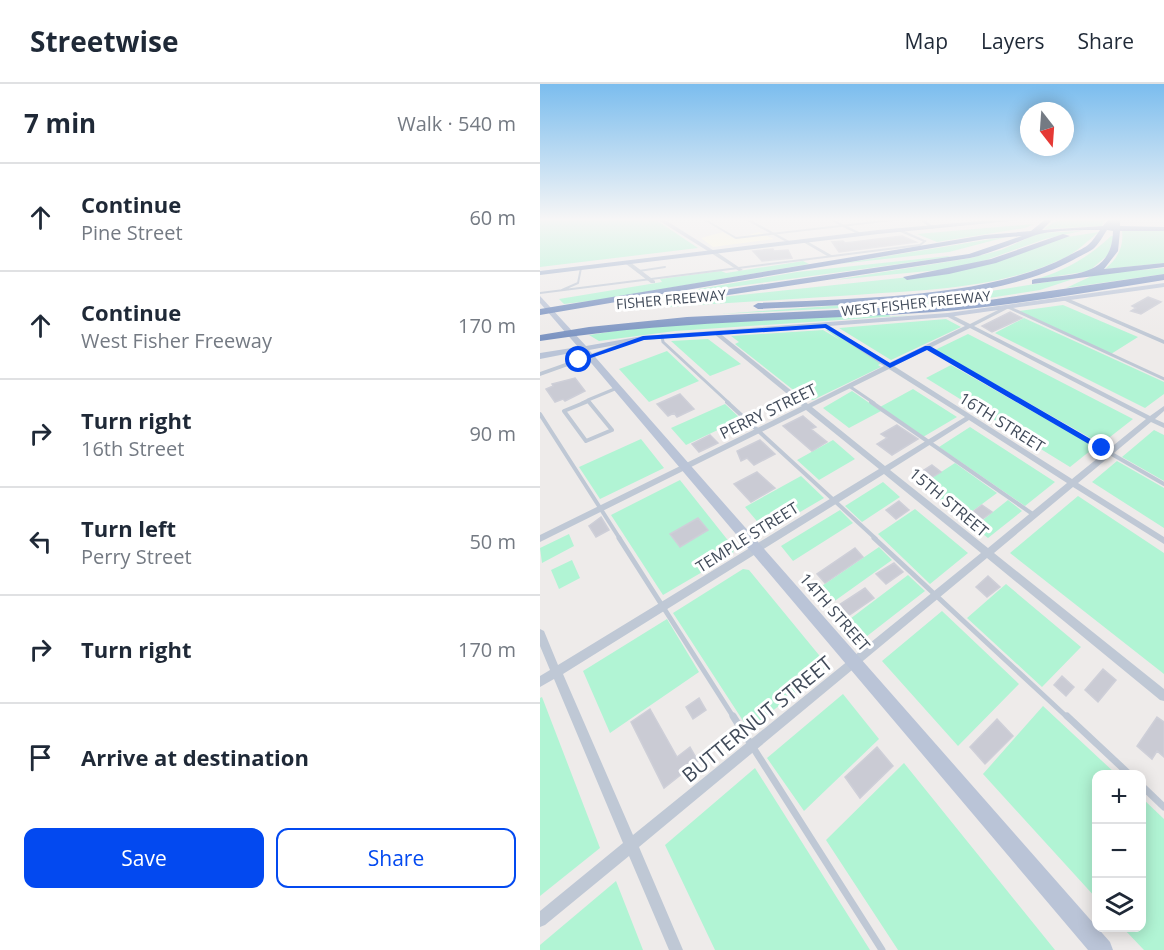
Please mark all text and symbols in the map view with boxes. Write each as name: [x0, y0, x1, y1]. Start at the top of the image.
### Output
text: Streetwise: [30, 22, 179, 60]
text: Map: [905, 27, 948, 55]
text: Layers: [981, 27, 1045, 55]
text: Share: [1078, 27, 1134, 55]
north arrow: [1020, 102, 1074, 156]
text: 7 min: [24, 105, 96, 141]
text: Walk · 540 m: [397, 110, 516, 137]
text: Continue: [81, 189, 181, 219]
icon: ahead: [24, 201, 57, 234]
text: 60 m: [469, 204, 516, 231]
text: Pine Street: [81, 219, 183, 246]
street label: FISHER FREEWAY: [615, 285, 727, 313]
street label: WEST FISHER FREEWAY: [840, 286, 992, 320]
text: Continue: [81, 297, 181, 327]
icon: ahead: [24, 309, 57, 342]
text: 170 m: [458, 312, 516, 339]
text: West Fisher Freeway: [81, 327, 272, 354]
route start: [565, 346, 591, 372]
street label: PERRY STREET: [716, 378, 820, 444]
street label: 16TH STREET: [955, 387, 1049, 457]
text: Turn right: [81, 405, 192, 435]
icon: right: [24, 417, 57, 450]
text: 90 m: [469, 420, 516, 447]
route end: [1088, 434, 1114, 460]
text: 16th Street: [81, 435, 184, 462]
street label: 15TH STREET: [905, 462, 993, 542]
street label: TEMPLE STREET: [691, 497, 803, 577]
text: Turn left: [81, 513, 176, 543]
icon: left: [24, 525, 57, 558]
text: 50 m: [469, 528, 516, 555]
text: Perry Street: [81, 543, 192, 570]
street label: 14TH STREET: [795, 568, 875, 656]
icon: right: [24, 633, 57, 666]
text: Turn right: [81, 634, 192, 664]
text: 170 m: [458, 636, 516, 663]
street label: BUTTERNUT STREET: [676, 650, 838, 788]
icon: arrive: [24, 741, 57, 774]
text: Arrive at destination: [81, 742, 309, 772]
map controls: [1092, 770, 1146, 932]
button: +: [1092, 770, 1146, 824]
button: −: [1092, 824, 1146, 878]
button: Save: [24, 828, 264, 888]
button: Share: [276, 828, 516, 888]
button: layers: [1092, 878, 1146, 932]

